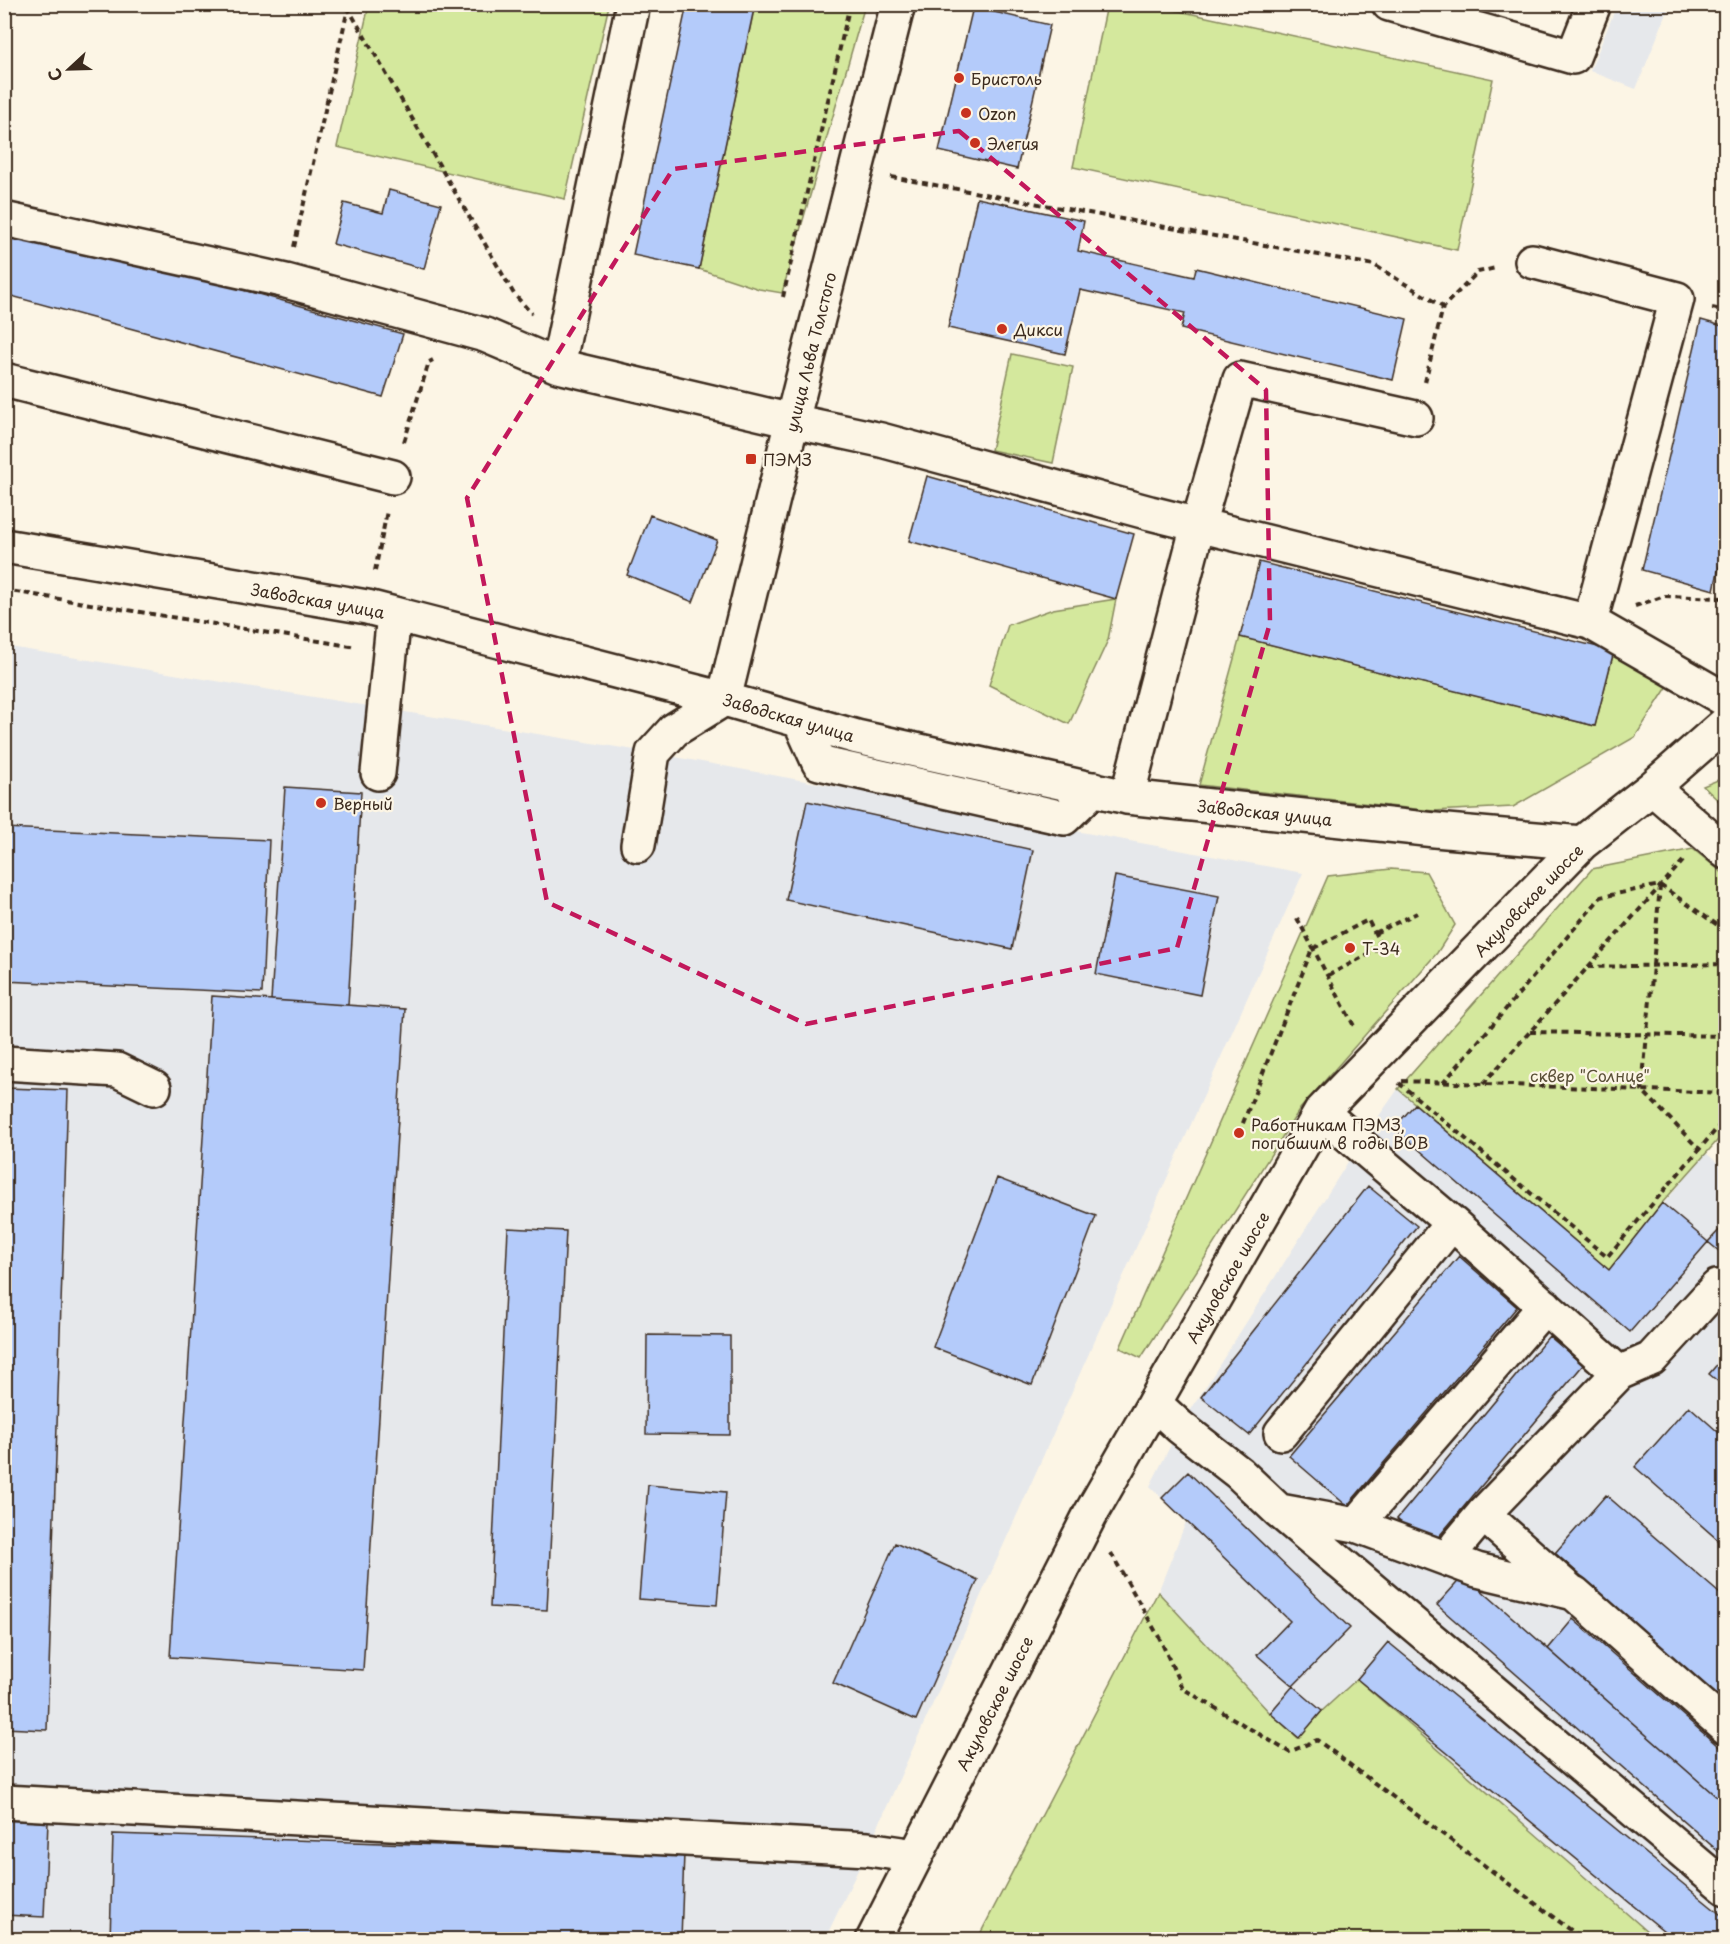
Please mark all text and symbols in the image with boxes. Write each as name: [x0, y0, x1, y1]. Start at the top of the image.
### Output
north arrow: [39, 39, 99, 99]
text: С: [41, 65, 68, 85]
place label: Бристоль: [971, 66, 1042, 90]
marker: Бристоль: [952, 71, 966, 85]
place label: Ozon: [978, 101, 1016, 125]
marker: Ozon: [959, 106, 973, 120]
place label: Элегия: [987, 131, 1039, 155]
marker: Элегия: [968, 136, 982, 150]
street label: улица Льва Толстого: [779, 269, 841, 435]
place label: Дикси: [1013, 317, 1063, 341]
marker: Дикси: [995, 322, 1009, 336]
place label: ПЭМЗ: [763, 447, 812, 471]
marker: ПЭМЗ: [744, 452, 758, 466]
street label: Заводская улица: [249, 576, 387, 624]
street label: Заводская улица: [721, 687, 857, 747]
place label: Верный: [333, 791, 393, 815]
street label: Заводская улица: [1196, 793, 1334, 831]
marker: Верный: [314, 796, 328, 810]
street label: Акуловское шоссе: [1468, 838, 1588, 962]
place label: Т-34: [1362, 936, 1400, 960]
marker: Т-34: [1343, 941, 1357, 955]
park label: сквер "Солнце": [1530, 1063, 1650, 1087]
place label: Работникам ПЭМЗ, погибшим в годы ВОВ: [1251, 1112, 1428, 1154]
marker: Работникам ПЭМЗ, погибшим в годы ВОВ: [1232, 1126, 1246, 1140]
street label: Акуловское шоссе: [1180, 1207, 1274, 1347]
street label: Акуловское шоссе: [950, 1631, 1038, 1775]

